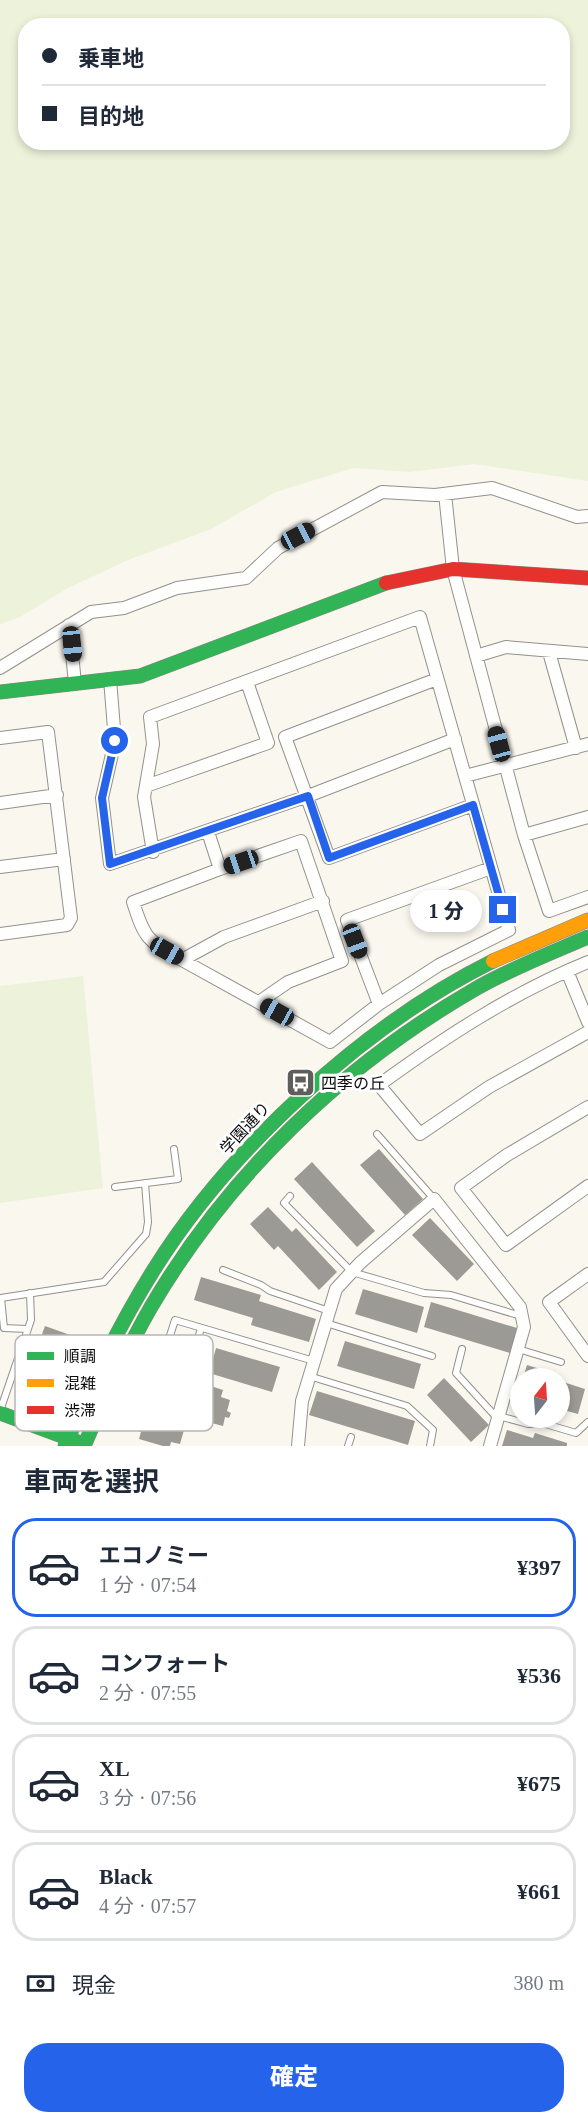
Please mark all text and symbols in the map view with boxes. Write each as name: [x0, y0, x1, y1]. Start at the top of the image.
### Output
text: 乗車地: [78, 46, 144, 71]
text: 目的地: [78, 104, 144, 129]
car: [278, 520, 318, 552]
car: [61, 625, 83, 663]
car: [486, 724, 512, 764]
route start: [101, 727, 128, 754]
car: [221, 848, 261, 876]
callout: 1 分: [410, 889, 482, 931]
route end: [489, 896, 516, 923]
text: 1 分: [429, 900, 464, 922]
car: [340, 921, 370, 961]
car: [147, 934, 187, 968]
car: [257, 995, 297, 1029]
bus stop icon: 四季の丘: [284, 1067, 316, 1099]
place label: 四季の丘: [321, 1075, 385, 1092]
street label: 学園通り: [217, 1099, 273, 1157]
legend: [15, 1335, 213, 1431]
text: 順調: [64, 1348, 96, 1365]
north arrow: [510, 1368, 570, 1428]
map controls: [510, 1368, 570, 1428]
text: 混雑: [64, 1375, 96, 1392]
text: 渋滞: [64, 1402, 96, 1419]
text: 車両を選択: [24, 1467, 159, 1497]
icon: car: [27, 1541, 81, 1595]
text: エコノミー: [99, 1543, 209, 1568]
text: ¥397: [517, 1555, 561, 1580]
text: 1 分 · 07:54: [99, 1574, 196, 1596]
icon: car: [27, 1649, 81, 1703]
text: コンフォート: [99, 1651, 230, 1676]
text: ¥536: [517, 1663, 561, 1688]
text: 2 分 · 07:55: [99, 1682, 196, 1704]
text: XL: [99, 1756, 130, 1781]
icon: car: [27, 1757, 81, 1811]
text: ¥675: [517, 1771, 561, 1796]
text: 3 分 · 07:56: [99, 1787, 196, 1809]
text: Black: [99, 1864, 153, 1889]
icon: car: [27, 1865, 81, 1919]
text: ¥661: [517, 1879, 561, 1904]
text: 4 分 · 07:57: [99, 1895, 196, 1917]
icon: cash: [24, 1967, 57, 2000]
text: 380 m: [513, 1972, 564, 1994]
text: 現金: [72, 1973, 116, 1998]
button: 確定: [24, 2043, 564, 2112]

